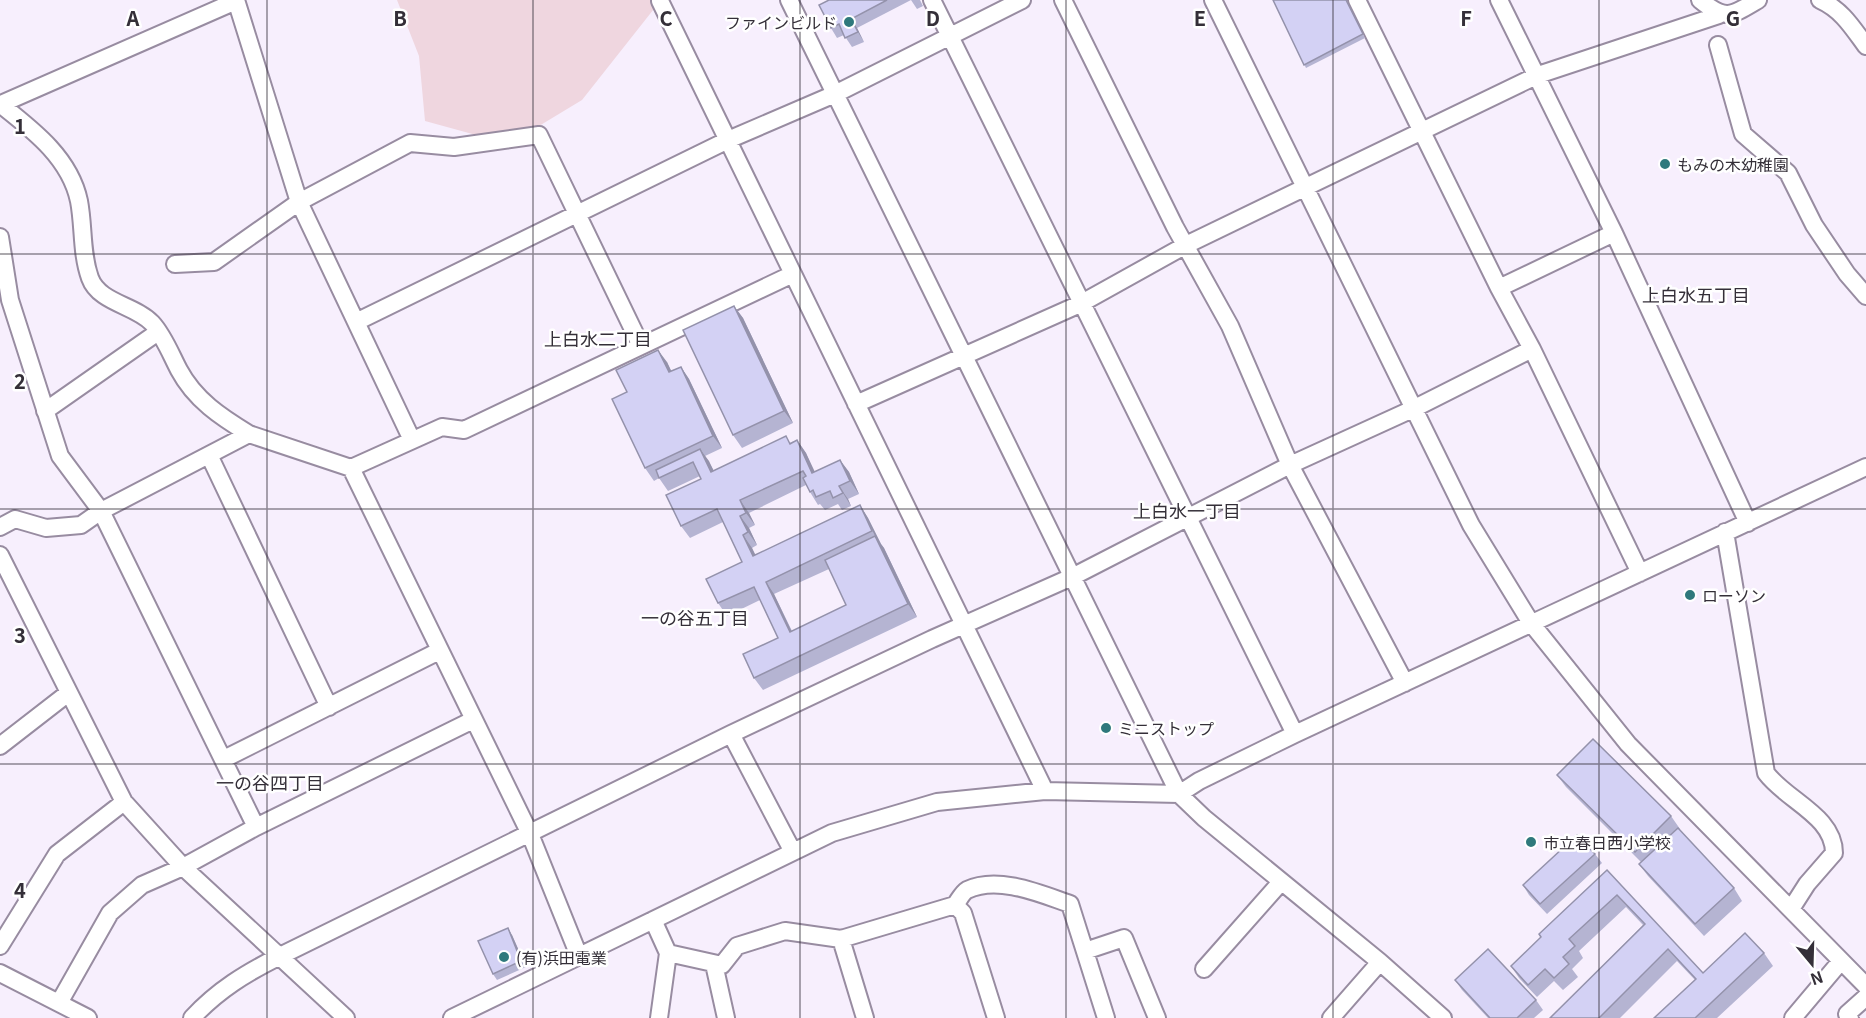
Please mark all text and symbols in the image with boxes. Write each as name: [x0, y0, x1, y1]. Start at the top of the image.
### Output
text: A: [126, 3, 140, 32]
text: B: [393, 3, 407, 32]
text: C: [659, 3, 673, 32]
text: D: [926, 3, 940, 32]
text: E: [1194, 3, 1206, 32]
text: F: [1460, 3, 1472, 32]
text: G: [1726, 3, 1740, 32]
place label: ファインビルド: [725, 10, 837, 34]
marker: ファインビルド: [842, 15, 856, 29]
text: 1: [14, 111, 26, 140]
place label: もみの木幼稚園: [1677, 152, 1789, 176]
marker: もみの木幼稚園: [1658, 157, 1672, 171]
district label: 上白水五丁目: [1642, 281, 1750, 307]
district label: 上白水二丁目: [544, 325, 652, 351]
text: 2: [14, 366, 26, 395]
district label: 上白水一丁目: [1133, 497, 1241, 523]
place label: ローソン: [1702, 583, 1766, 607]
marker: ローソン: [1683, 588, 1697, 602]
district label: 一の谷五丁目: [641, 604, 749, 630]
text: 3: [14, 620, 26, 649]
place label: ミニストップ: [1118, 716, 1214, 740]
marker: ミニストップ: [1099, 721, 1113, 735]
district label: 一の谷四丁目: [216, 769, 324, 795]
place label: 市立春日西小学校: [1543, 830, 1671, 854]
marker: 市立春日西小学校: [1524, 835, 1538, 849]
text: 4: [14, 875, 26, 904]
north arrow: [1782, 934, 1842, 994]
place label: (有)浜田電業: [516, 945, 607, 969]
marker: (有)浜田電業: [497, 950, 511, 964]
text: N: [1808, 966, 1827, 992]

